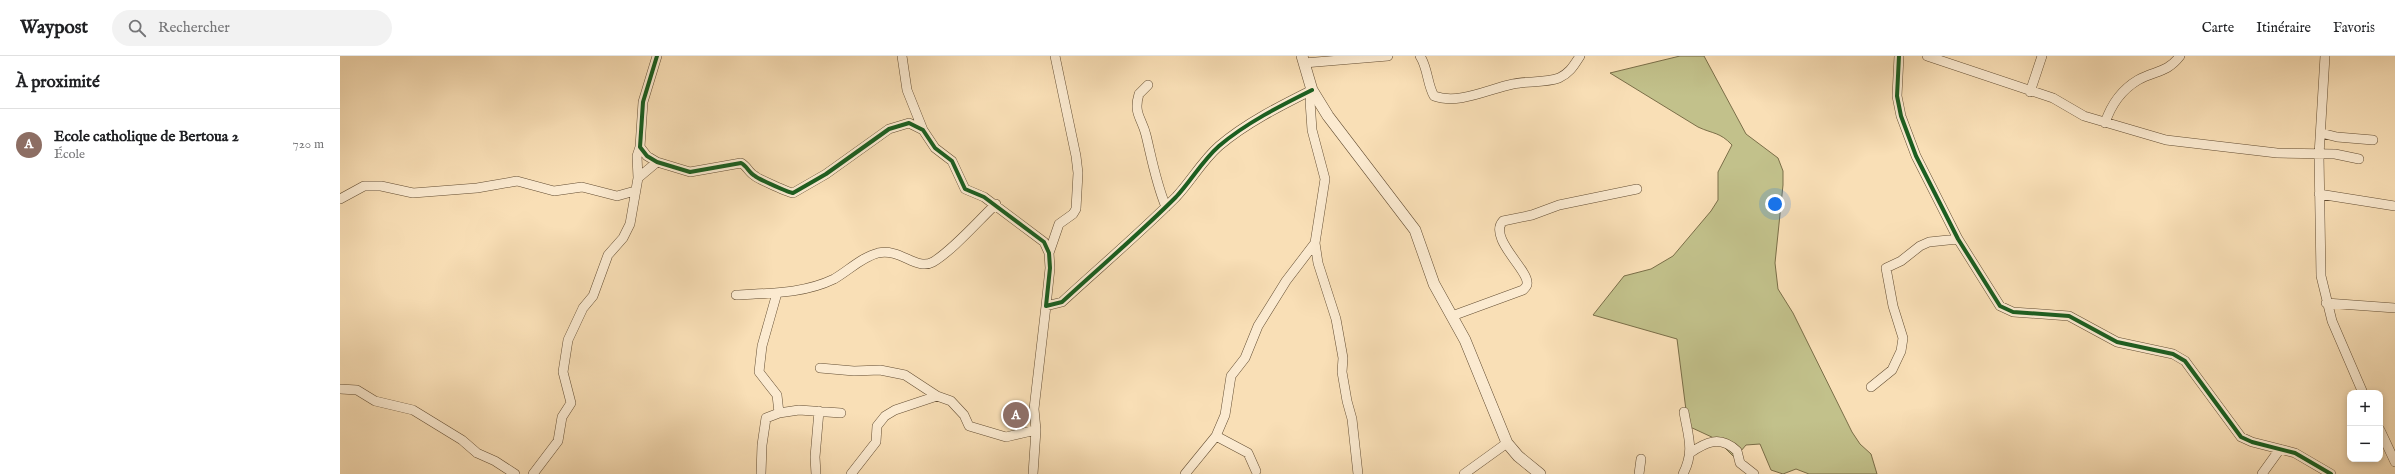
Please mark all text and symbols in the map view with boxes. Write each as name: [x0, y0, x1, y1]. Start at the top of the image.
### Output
search box: [112, 10, 392, 46]
text: Waypost: [20, 16, 88, 40]
icon: search: [126, 17, 148, 39]
text: Rechercher: [158, 18, 230, 37]
text: Carte: [2202, 19, 2234, 37]
text: Itinéraire: [2256, 19, 2311, 37]
text: Favoris: [2333, 19, 2375, 37]
text: À proximité: [16, 72, 100, 93]
text: Ecole catholique de Bertoua 2: [54, 127, 239, 146]
text: A: [25, 136, 33, 153]
text: 720 m: [293, 136, 324, 153]
text: École: [54, 146, 85, 163]
your location: [1765, 194, 1785, 214]
map controls: [2347, 390, 2383, 462]
button: +: [2347, 390, 2383, 426]
pin: A: [1003, 400, 1029, 430]
button: −: [2347, 426, 2383, 462]

